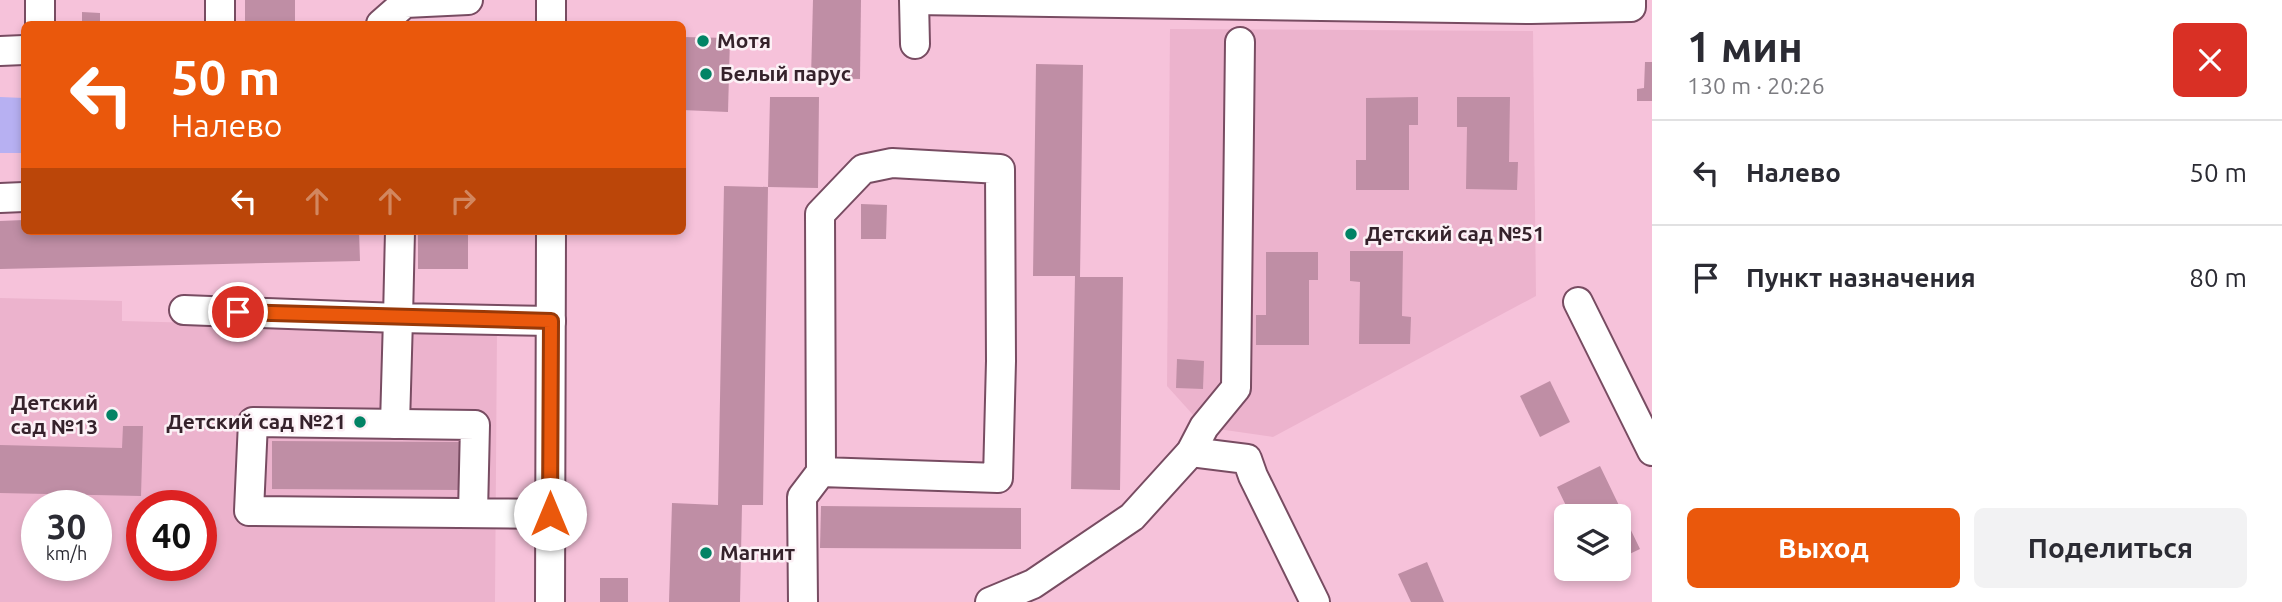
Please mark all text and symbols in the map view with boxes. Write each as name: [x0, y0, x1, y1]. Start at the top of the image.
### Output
text: 1 мин: [1687, 23, 1803, 70]
button: close: [2173, 23, 2247, 97]
place label: Мотя: [717, 28, 771, 52]
marker: Мотя: [695, 33, 711, 49]
icon: left: [56, 49, 147, 140]
text: 50 m: [171, 49, 280, 104]
place label: Белый парус: [720, 61, 851, 85]
marker: Белый парус: [698, 66, 714, 82]
text: 130 m · 20:26: [1687, 73, 1825, 98]
text: Налево: [171, 107, 283, 143]
icon: left: [1687, 154, 1725, 192]
text: Налево: [1746, 158, 1841, 187]
text: 50 m: [2189, 158, 2247, 187]
icon: left: [225, 182, 263, 220]
icon: ahead: [298, 182, 336, 220]
icon: ahead: [371, 182, 409, 220]
icon: right: [444, 182, 482, 220]
place label: Детский сад №51: [1365, 221, 1545, 245]
marker: Детский сад №51: [1343, 226, 1359, 242]
icon: arrive: [1687, 259, 1725, 297]
text: Пункт назначения: [1746, 263, 1976, 292]
text: 80 m: [2189, 263, 2247, 292]
pin: [208, 282, 268, 342]
icon: arrive: [219, 293, 257, 331]
place label: Детский сад №13: [10, 390, 98, 438]
marker: Детский сад №13: [104, 407, 120, 423]
place label: Детский сад №21: [166, 409, 346, 433]
marker: Детский сад №21: [352, 414, 368, 430]
position arrow: [513, 477, 587, 551]
speed limit sign: 40: [126, 490, 217, 581]
map controls: [1554, 504, 1631, 581]
button: layers: [1554, 504, 1631, 581]
text: 30: [47, 506, 86, 546]
button: Выход: [1687, 508, 1960, 588]
button: Поделиться: [1974, 508, 2247, 588]
place label: Магнит: [720, 540, 796, 564]
text: km/h: [46, 543, 87, 563]
marker: Магнит: [698, 545, 714, 561]

